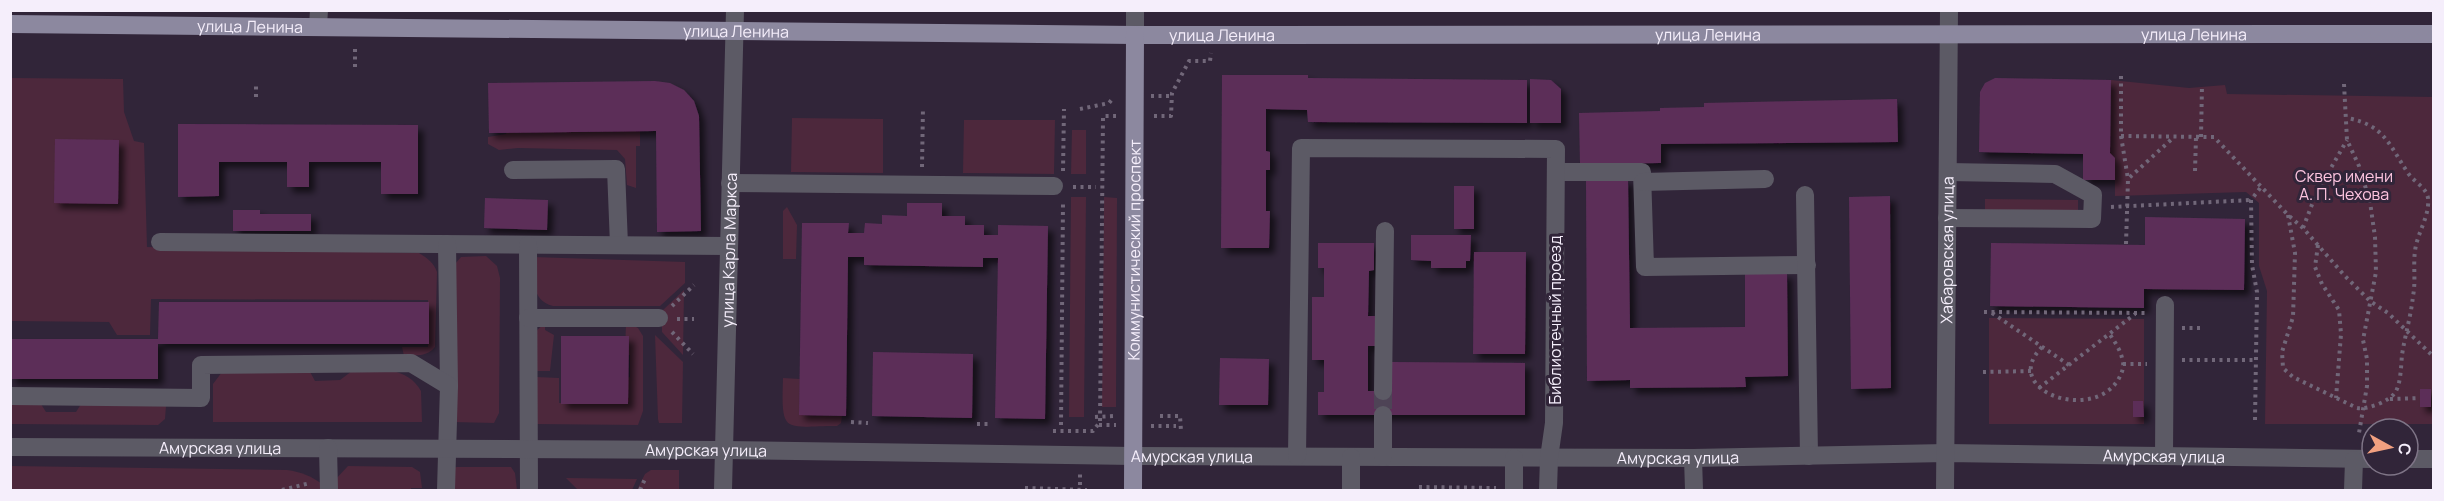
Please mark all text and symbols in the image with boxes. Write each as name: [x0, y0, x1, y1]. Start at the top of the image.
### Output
street label: улица Ленина: [197, 15, 303, 38]
street label: улица Ленина: [683, 20, 789, 43]
street label: улица Ленина: [2141, 23, 2247, 45]
street label: улица Ленина: [1169, 24, 1275, 46]
street label: улица Ленина: [1655, 24, 1761, 46]
street label: Коммунистический проспект: [1123, 139, 1146, 361]
park label: Сквер имени А. П. Чехова: [2295, 165, 2393, 205]
street label: улица Карла Маркса: [716, 172, 742, 328]
street label: Хабаровская улица: [1935, 176, 1959, 324]
street label: Библиотечный проезд: [1544, 235, 1566, 405]
north arrow: [2360, 417, 2420, 477]
street label: Амурская улица: [159, 437, 281, 459]
street label: Амурская улица: [645, 439, 767, 462]
text: С: [2393, 442, 2417, 457]
street label: Амурская улица: [2103, 444, 2225, 468]
street label: Амурская улица: [1131, 445, 1253, 467]
street label: Амурская улица: [1617, 446, 1739, 469]

